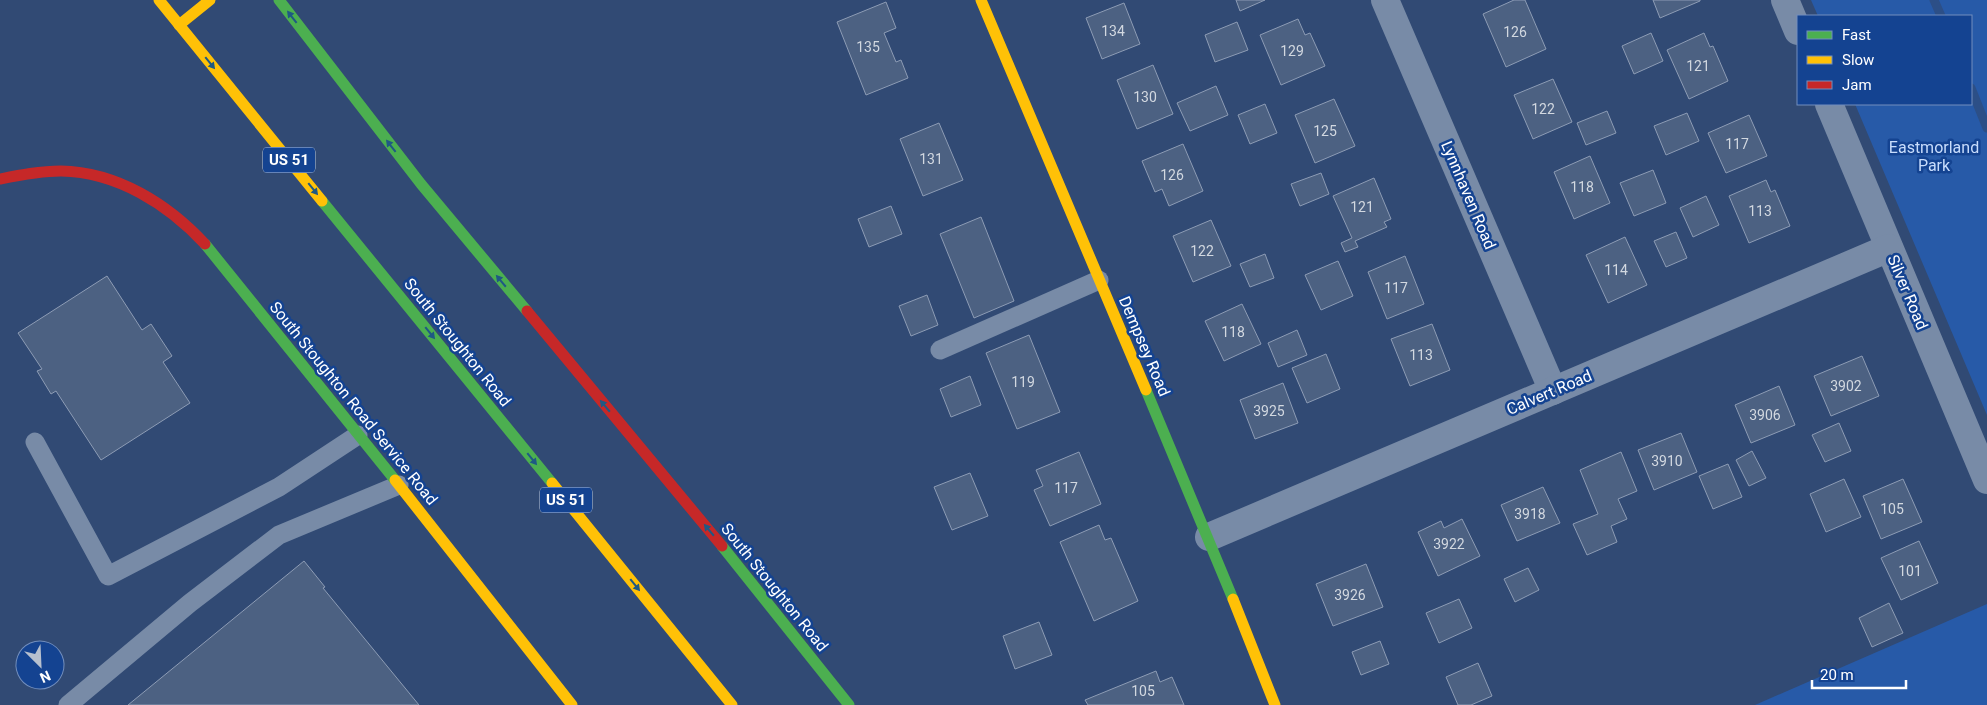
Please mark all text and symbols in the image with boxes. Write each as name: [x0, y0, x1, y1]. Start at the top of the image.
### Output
one-way arrow: [286, 11, 297, 24]
legend: [1797, 15, 1972, 105]
house number: 134: [1101, 23, 1125, 39]
house number: 126: [1503, 24, 1527, 40]
text: Fast: [1842, 26, 1871, 44]
house number: 135: [856, 39, 880, 55]
house number: 129: [1280, 43, 1304, 59]
text: Slow: [1842, 51, 1874, 69]
one-way arrow: [205, 56, 216, 69]
house number: 121: [1686, 58, 1710, 74]
text: Jam: [1842, 76, 1872, 94]
house number: 130: [1133, 89, 1157, 105]
house number: 122: [1531, 101, 1555, 117]
house number: 125: [1313, 123, 1337, 139]
house number: 117: [1725, 136, 1749, 152]
street label: Lynnhaven Road: [1437, 138, 1500, 252]
park label: Eastmorland Park: [1889, 138, 1979, 175]
one-way arrow: [386, 139, 396, 152]
road number: US 51: [263, 148, 315, 172]
house number: 131: [919, 151, 943, 167]
house number: 126: [1160, 167, 1184, 183]
house number: 118: [1570, 179, 1594, 195]
one-way arrow: [307, 182, 318, 195]
house number: 121: [1350, 199, 1374, 215]
house number: 113: [1748, 203, 1772, 219]
house number: 122: [1190, 243, 1214, 259]
street label: Silver Road: [1883, 252, 1932, 333]
house number: 114: [1604, 262, 1628, 278]
street label: South Stoughton Road: [400, 274, 515, 410]
one-way arrow: [496, 274, 507, 287]
house number: 117: [1384, 280, 1408, 296]
street label: Dempsey Road: [1115, 293, 1174, 399]
street label: South Stoughton Road Service Road: [266, 298, 442, 509]
house number: 118: [1221, 324, 1245, 340]
one-way arrow: [425, 326, 436, 339]
house number: 113: [1409, 347, 1433, 363]
street label: Calvert Road: [1504, 366, 1595, 419]
house number: 119: [1011, 374, 1035, 390]
house number: 3902: [1830, 378, 1862, 394]
one-way arrow: [600, 399, 611, 412]
house number: 3925: [1253, 403, 1285, 419]
house number: 3906: [1749, 407, 1781, 423]
one-way arrow: [527, 452, 538, 465]
house number: 3910: [1651, 453, 1683, 469]
house number: 117: [1054, 480, 1078, 496]
road number: US 51: [540, 488, 592, 512]
house number: 105: [1880, 501, 1904, 517]
house number: 3918: [1514, 506, 1546, 522]
street label: South Stoughton Road: [717, 519, 832, 655]
one-way arrow: [704, 524, 715, 537]
house number: 3922: [1433, 536, 1465, 552]
house number: 101: [1898, 563, 1922, 579]
one-way arrow: [629, 579, 640, 592]
house number: 3926: [1334, 587, 1366, 603]
north arrow: [15, 640, 65, 690]
scale bar: [1812, 658, 1906, 690]
text: 20 m: [1820, 666, 1854, 684]
text: N: [38, 668, 53, 686]
house number: 105: [1131, 683, 1155, 699]

